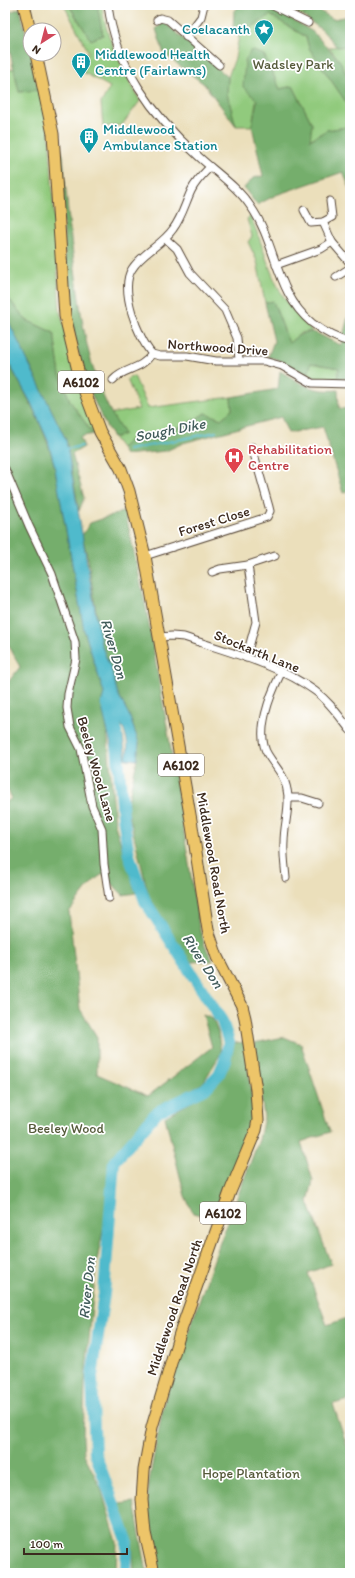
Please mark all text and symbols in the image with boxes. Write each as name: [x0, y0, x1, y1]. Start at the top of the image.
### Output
place icon: Coelacanth: [253, 18, 275, 46]
place label: Coelacanth: [182, 21, 250, 38]
north arrow: [22, 22, 62, 62]
text: N: [30, 42, 43, 57]
place label: Middlewood Health Centre (Fairlawns): [95, 46, 210, 79]
building icon: Middlewood Health Centre (Fairlawns): [70, 51, 92, 79]
park label: Wadsley Park: [253, 56, 334, 73]
place label: Middlewood Ambulance Station: [103, 121, 218, 154]
building icon: Middlewood Ambulance Station: [78, 126, 100, 154]
street label: Northwood Drive: [167, 336, 269, 360]
road number: A6102: [58, 371, 104, 393]
water label: Sough Dike: [133, 414, 208, 446]
place label: Rehabilitation Centre: [248, 441, 332, 474]
hospital icon: Rehabilitation Centre: [223, 446, 245, 474]
street label: Forest Close: [176, 502, 252, 540]
water label: River Don: [97, 617, 131, 682]
street label: Stockarth Lane: [211, 627, 303, 677]
street label: Beeley Wood Lane: [73, 715, 120, 824]
road number: A6102: [158, 754, 204, 776]
street label: Middlewood Road North: [193, 791, 234, 936]
water label: River Don: [179, 930, 228, 992]
park label: Beeley Wood: [28, 1120, 104, 1137]
road number: A6102: [200, 1202, 246, 1224]
street label: Middlewood Road North: [143, 1236, 206, 1378]
water label: River Don: [75, 1256, 99, 1320]
park label: Hope Plantation: [202, 1465, 300, 1482]
scale bar: [24, 1530, 127, 1556]
text: 100 m: [30, 1537, 63, 1551]

